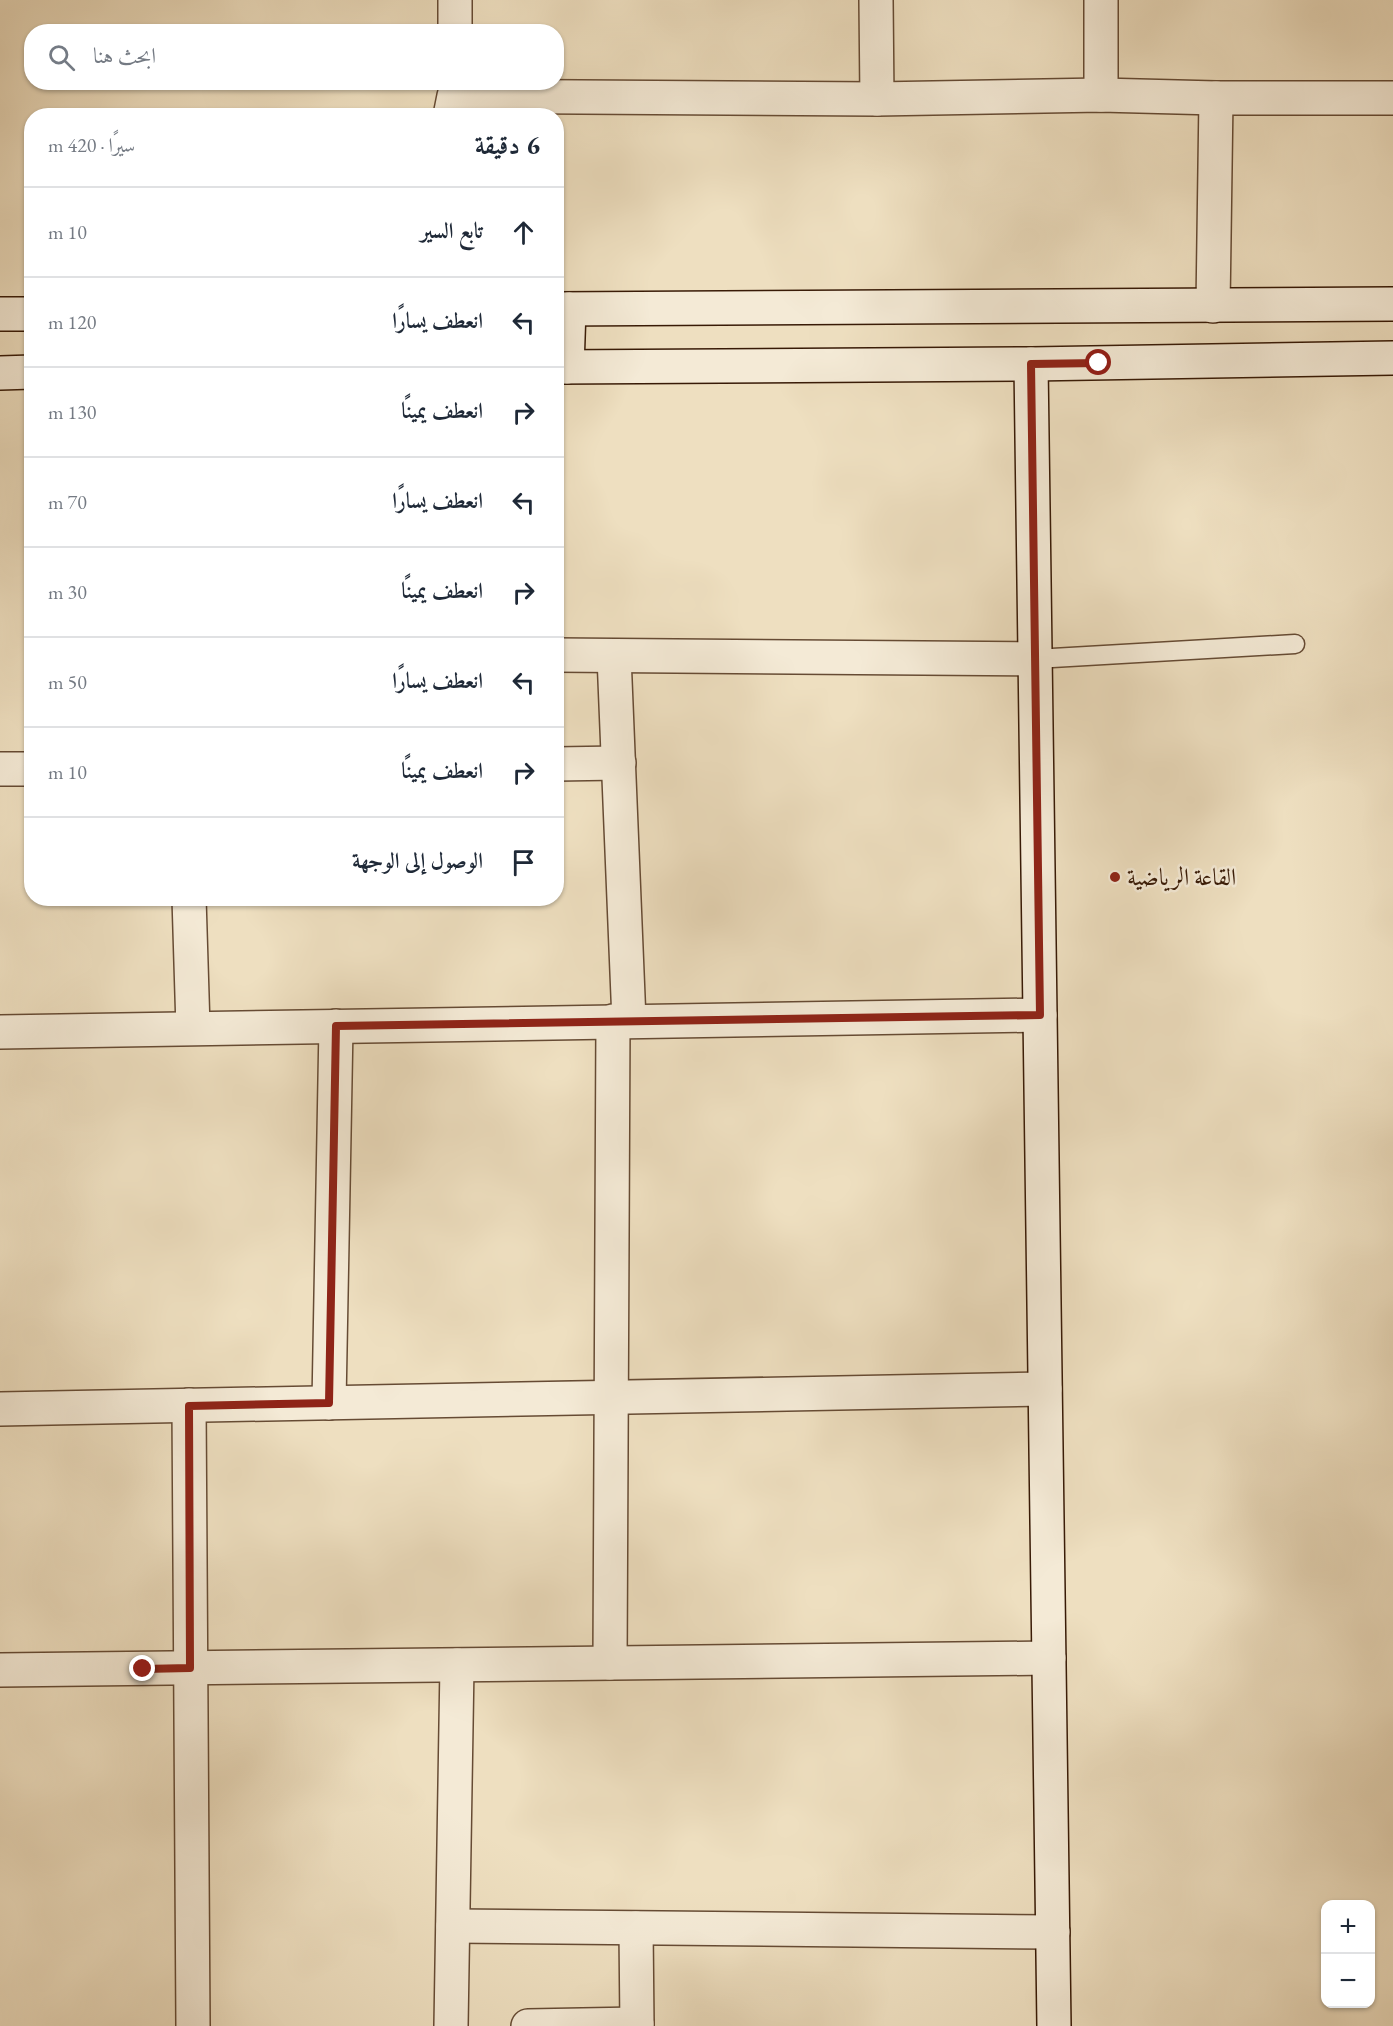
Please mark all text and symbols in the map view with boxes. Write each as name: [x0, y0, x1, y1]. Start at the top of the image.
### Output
search box: [24, 24, 564, 90]
icon: search: [45, 41, 78, 74]
text: ابحث هنا: [93, 41, 156, 70]
text: 6 دقيقة: [475, 128, 540, 162]
text: سيرًا · 420 m: [48, 132, 135, 158]
text: تابع السير: [420, 216, 483, 245]
icon: ahead: [507, 216, 540, 249]
text: 10 m: [48, 219, 87, 245]
text: انعطف يسارًا: [392, 306, 483, 335]
icon: left: [507, 306, 540, 339]
text: 120 m: [48, 309, 96, 335]
route start: [1085, 349, 1111, 375]
text: انعطف يمينًا: [401, 396, 483, 425]
icon: right: [507, 396, 540, 429]
text: 130 m: [48, 399, 96, 425]
text: انعطف يسارًا: [392, 486, 483, 515]
icon: left: [507, 486, 540, 519]
text: 70 m: [48, 489, 87, 515]
text: انعطف يمينًا: [401, 576, 483, 605]
icon: right: [507, 576, 540, 609]
text: 30 m: [48, 579, 87, 605]
text: انعطف يسارًا: [392, 666, 483, 695]
icon: left: [507, 666, 540, 699]
text: 50 m: [48, 669, 87, 695]
text: انعطف يمينًا: [401, 756, 483, 785]
icon: right: [507, 756, 540, 789]
text: 10 m: [48, 759, 87, 785]
text: الوصول إلى الوجهة: [352, 846, 483, 875]
icon: arrive: [507, 846, 540, 879]
place label: القاعة الرياضية: [1127, 861, 1236, 892]
marker: القاعة الرياضية: [1108, 870, 1122, 884]
route end: [129, 1655, 155, 1681]
map controls: [1321, 1900, 1375, 2008]
button: +: [1321, 1900, 1375, 1954]
button: −: [1321, 1954, 1375, 2008]

